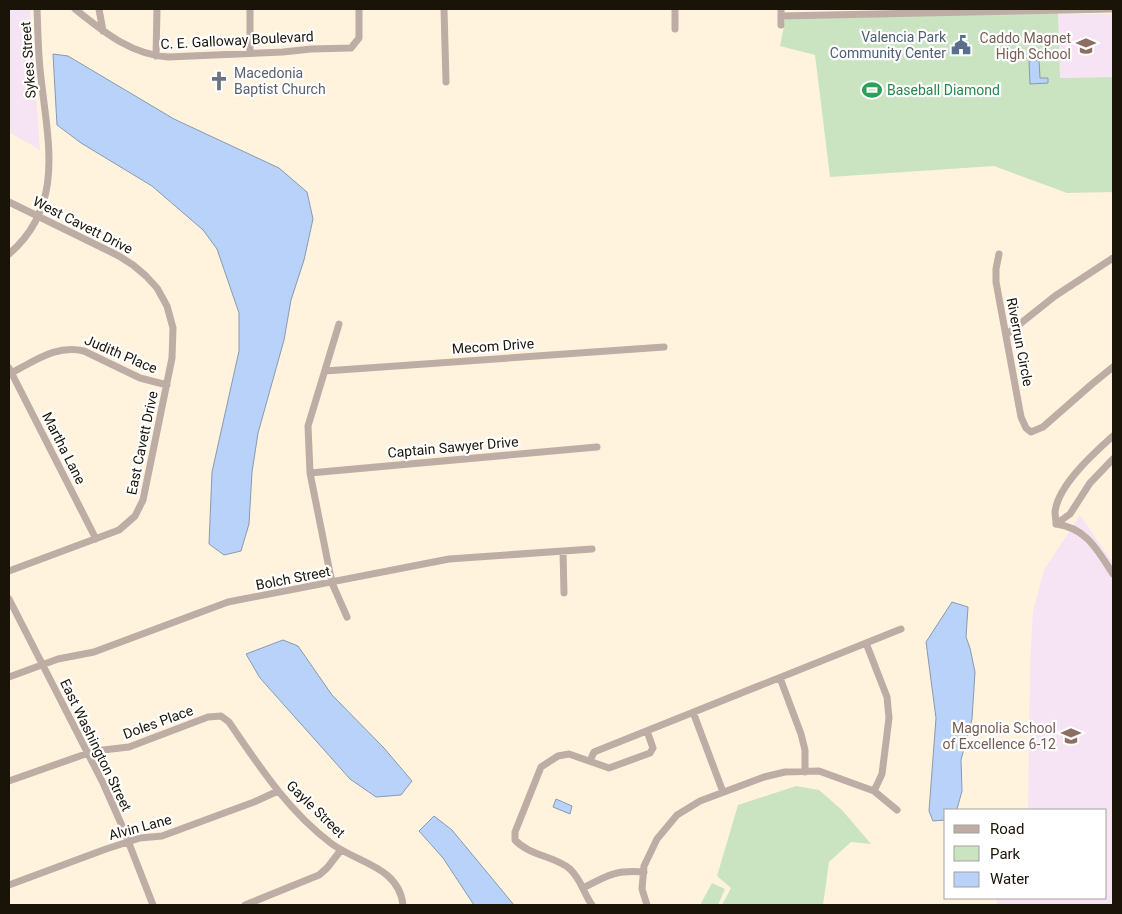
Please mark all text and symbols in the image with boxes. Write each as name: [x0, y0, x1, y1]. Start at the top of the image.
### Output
street label: Sykes Street: [17, 21, 39, 99]
street label: C. E. Galloway Boulevard: [160, 28, 314, 52]
place label: Valencia Park Community Center: [830, 29, 947, 61]
place label: Caddo Magnet High School: [980, 30, 1071, 62]
public building icon: Valencia Park Community Center: [950, 34, 972, 56]
school or university icon: Caddo Magnet High School: [1075, 35, 1097, 57]
place label: Macedonia Baptist Church: [234, 65, 326, 97]
church icon: Macedonia Baptist Church: [208, 70, 230, 92]
sports icon: Baseball Diamond: [861, 79, 883, 101]
place label: Baseball Diamond: [887, 82, 1000, 98]
street label: West Cavett Drive: [30, 193, 136, 257]
street label: Riverrun Circle: [1004, 296, 1036, 388]
street label: Judith Place: [82, 332, 160, 376]
street label: Mecom Drive: [451, 335, 535, 357]
street label: East Cavett Drive: [123, 390, 161, 496]
street label: Martha Lane: [39, 409, 89, 487]
street label: Captain Sawyer Drive: [387, 433, 519, 461]
street label: Bolch Street: [254, 563, 332, 593]
street label: East Washington Street: [57, 676, 135, 814]
street label: Doles Place: [121, 702, 195, 742]
place label: Magnolia School of Excellence 6-12: [942, 720, 1056, 752]
school or university icon: Magnolia School of Excellence 6-12: [1060, 725, 1082, 747]
street label: Gayle Street: [283, 777, 349, 841]
legend: [944, 809, 1107, 899]
street label: Alvin Lane: [107, 811, 173, 843]
text: Road: [990, 820, 1024, 838]
text: Park: [990, 845, 1021, 863]
text: Water: [990, 870, 1029, 888]

